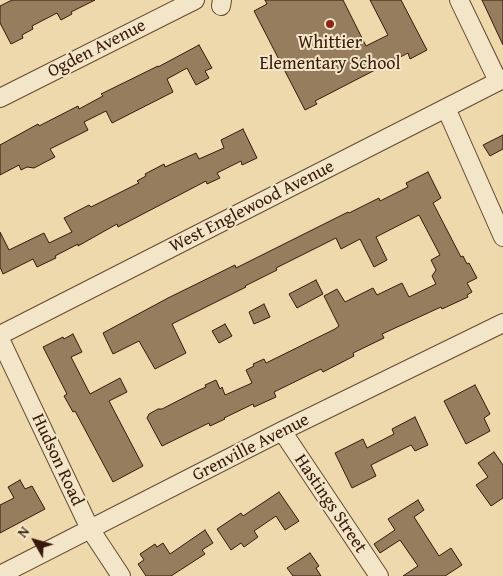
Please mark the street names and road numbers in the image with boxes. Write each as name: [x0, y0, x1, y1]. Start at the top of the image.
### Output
street label: Ogden Avenue: [44, 15, 150, 83]
street label: West Englewood Avenue: [166, 156, 338, 258]
street label: Grenville Avenue: [189, 409, 313, 487]
street label: Hudson Road: [26, 410, 88, 510]
street label: Hastings Street: [289, 450, 371, 558]

